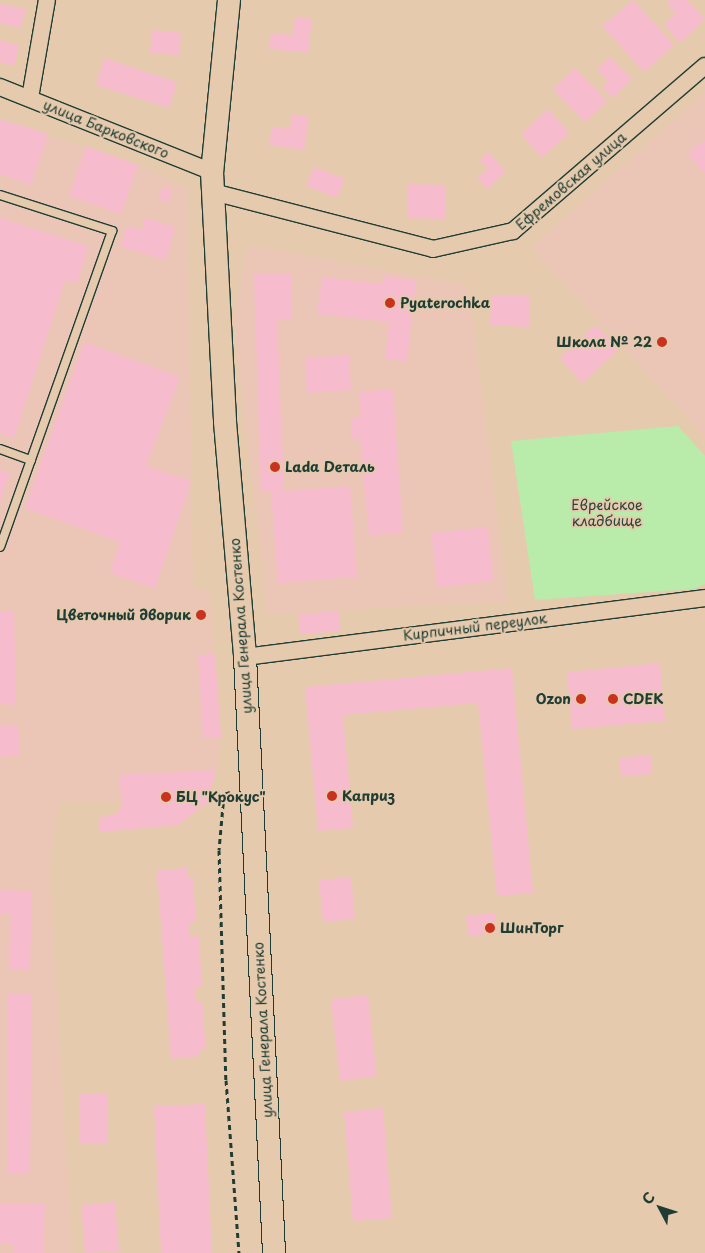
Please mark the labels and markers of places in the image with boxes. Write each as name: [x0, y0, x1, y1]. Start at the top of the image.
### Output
place label: Pyaterochka: [400, 295, 490, 311]
marker: Pyaterochka: [384, 297, 396, 309]
place label: Школа № 22: [556, 334, 652, 350]
marker: Школа № 22: [656, 336, 668, 348]
place label: Lada Dеталь: [285, 459, 375, 475]
marker: Lada Dеталь: [269, 461, 281, 473]
place label: Цветочный дворик: [55, 607, 191, 623]
marker: Цветочный дворик: [195, 609, 207, 621]
place label: Ozon: [536, 691, 571, 707]
place label: CDEK: [623, 691, 663, 707]
marker: Ozon: [575, 693, 587, 705]
marker: CDEK: [607, 693, 619, 705]
place label: Каприз: [342, 788, 395, 804]
place label: БЦ "Крокус": [176, 789, 266, 805]
marker: Каприз: [326, 790, 338, 802]
marker: БЦ "Крокус": [160, 791, 172, 803]
place label: ШинТорг: [500, 920, 563, 936]
marker: ШинТорг: [484, 922, 496, 934]

